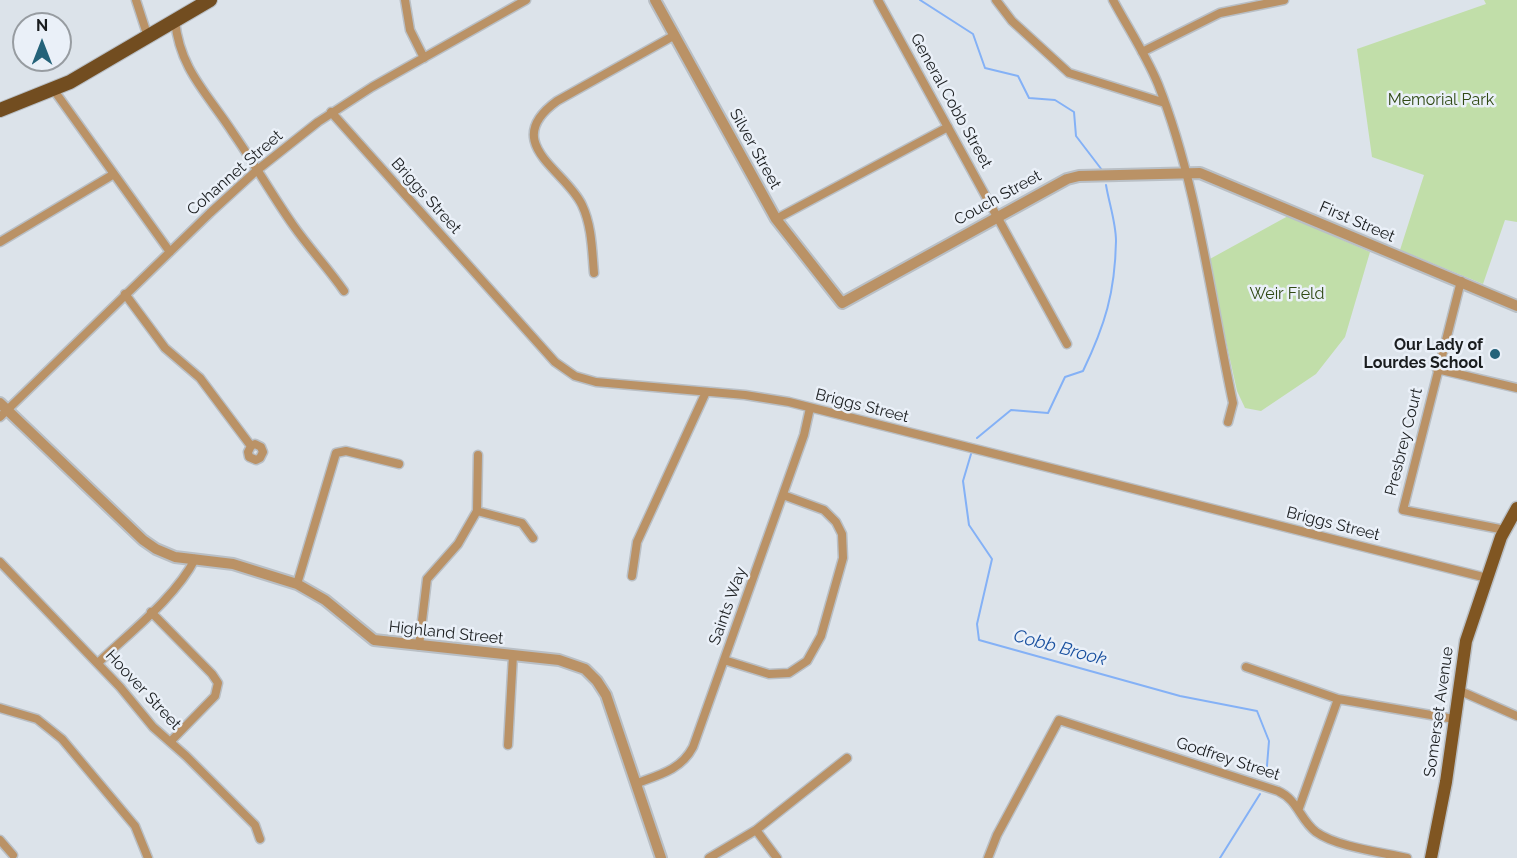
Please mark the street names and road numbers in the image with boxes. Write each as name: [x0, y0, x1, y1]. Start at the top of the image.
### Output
street label: General Cobb Street: [906, 30, 996, 172]
street label: Silver Street: [725, 105, 785, 193]
street label: Cohannet Street: [183, 126, 287, 220]
street label: Briggs Street: [387, 154, 465, 238]
street label: Couch Street: [951, 166, 1045, 230]
street label: First Street: [1316, 198, 1398, 246]
street label: Briggs Street: [813, 385, 911, 427]
street label: Presbrey Court: [1381, 386, 1427, 498]
street label: Briggs Street: [1284, 503, 1382, 545]
street label: Saints Way: [705, 564, 751, 648]
street label: Highland Street: [388, 617, 504, 649]
street label: Hoover Street: [101, 646, 185, 734]
street label: Somerset Avenue: [1420, 646, 1458, 778]
street label: Godfrey Street: [1174, 733, 1282, 785]

